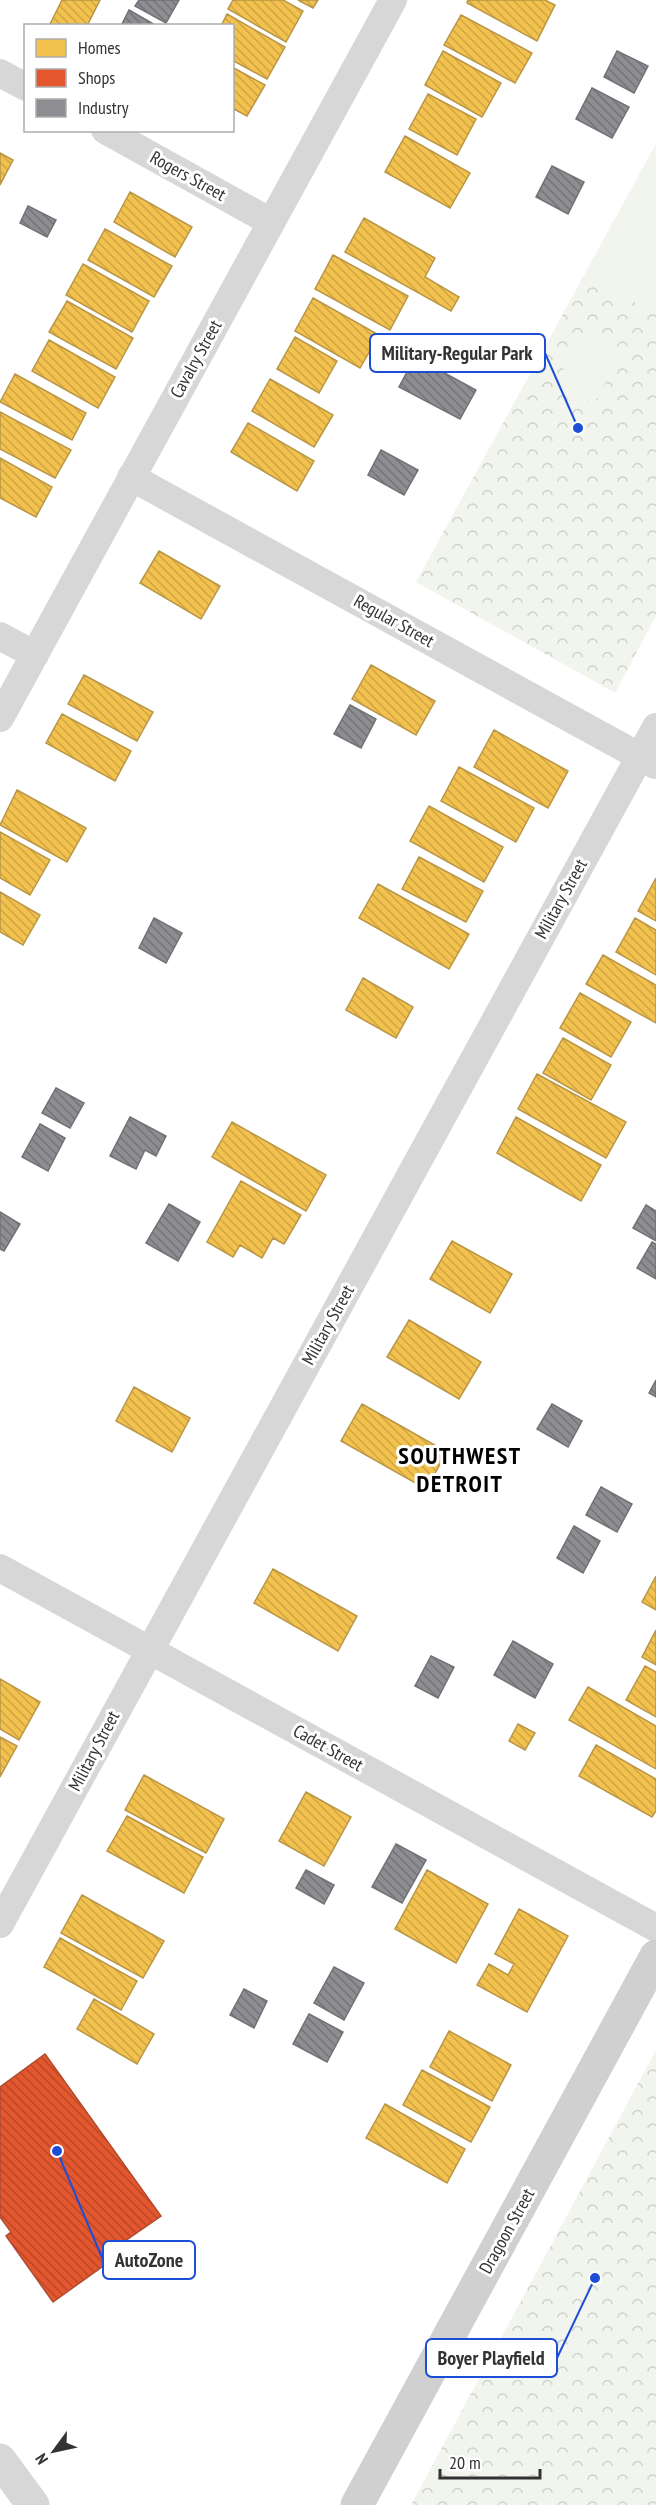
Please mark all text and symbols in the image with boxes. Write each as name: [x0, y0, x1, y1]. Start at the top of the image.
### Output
legend: [24, 24, 234, 132]
text: Homes: [78, 36, 121, 59]
text: Shops: [78, 66, 115, 89]
text: Industry: [78, 96, 129, 119]
street label: Rogers Street: [146, 145, 230, 206]
street label: Cavalry Street: [165, 316, 226, 402]
callout: Military-Regular Park: [370, 334, 545, 372]
text: Military-Regular Park: [381, 340, 533, 366]
street label: Regular Street: [350, 589, 438, 652]
street label: Military Street: [529, 855, 592, 943]
street label: Military Street: [296, 1281, 359, 1369]
district label: SOUTHWEST DETROIT: [398, 1440, 522, 1499]
street label: Military Street: [63, 1707, 124, 1795]
street label: Cadet Street: [289, 1719, 367, 1776]
street label: Dragoon Street: [474, 2184, 539, 2277]
callout: AutoZone: [103, 2241, 195, 2279]
text: AutoZone: [114, 2247, 183, 2273]
callout: Boyer Playfield: [426, 2339, 557, 2377]
text: Boyer Playfield: [437, 2345, 545, 2371]
north arrow: [24, 2421, 84, 2481]
scale bar: [440, 2442, 540, 2480]
text: N: [31, 2450, 52, 2468]
text: 20 m: [449, 2451, 481, 2474]

